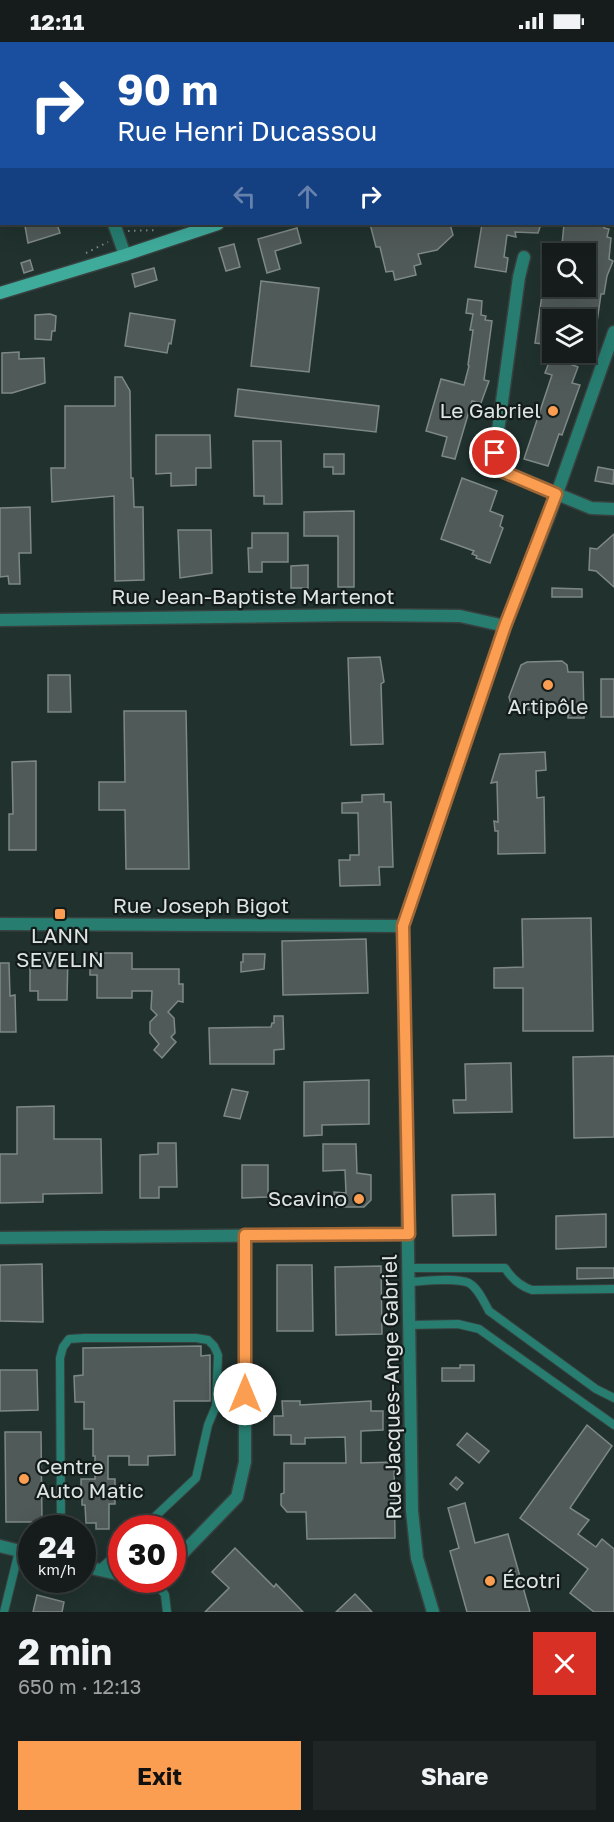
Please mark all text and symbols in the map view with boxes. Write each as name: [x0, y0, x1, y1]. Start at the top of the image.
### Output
text: 12:11: [30, 8, 84, 35]
text: 90 m: [117, 64, 218, 114]
icon: right: [18, 66, 96, 144]
text: Rue Henri Ducassou: [117, 115, 377, 147]
icon: left: [228, 180, 261, 213]
icon: ahead: [291, 180, 324, 213]
icon: right: [354, 180, 387, 213]
map controls: [542, 243, 596, 363]
button: search: [542, 243, 596, 297]
button: layers: [542, 309, 596, 363]
place label: Le Gabriel: [440, 397, 541, 423]
marker: Le Gabriel: [546, 404, 560, 418]
pin: [469, 427, 520, 478]
icon: arrive: [478, 436, 511, 469]
street label: Rue Jean-Baptiste Martenot: [111, 583, 395, 609]
marker: Artipôle: [541, 678, 555, 692]
place label: Artipôle: [508, 693, 588, 719]
street label: Rue Joseph Bigot: [113, 892, 289, 918]
marker: LANN SEVELIN: [53, 907, 67, 921]
place label: LANN SEVELIN: [16, 922, 104, 972]
place label: Scavino: [268, 1185, 347, 1211]
marker: Scavino: [352, 1192, 366, 1206]
street label: Rue Jacques-Ange Gabriel: [376, 1254, 406, 1520]
position arrow: [213, 1362, 277, 1426]
place label: Centre Auto Matic: [36, 1453, 144, 1503]
marker: Centre Auto Matic: [17, 1472, 31, 1486]
speed limit sign: 30: [108, 1515, 186, 1593]
text: 24: [38, 1529, 76, 1565]
text: km/h: [38, 1560, 76, 1578]
place label: Écotri: [502, 1567, 561, 1593]
marker: Écotri: [483, 1574, 497, 1588]
text: 2 min: [18, 1630, 112, 1673]
button: close: [533, 1632, 596, 1695]
text: 650 m · 12:13: [18, 1674, 142, 1698]
button: Exit: [18, 1741, 301, 1810]
button: Share: [313, 1741, 596, 1810]

